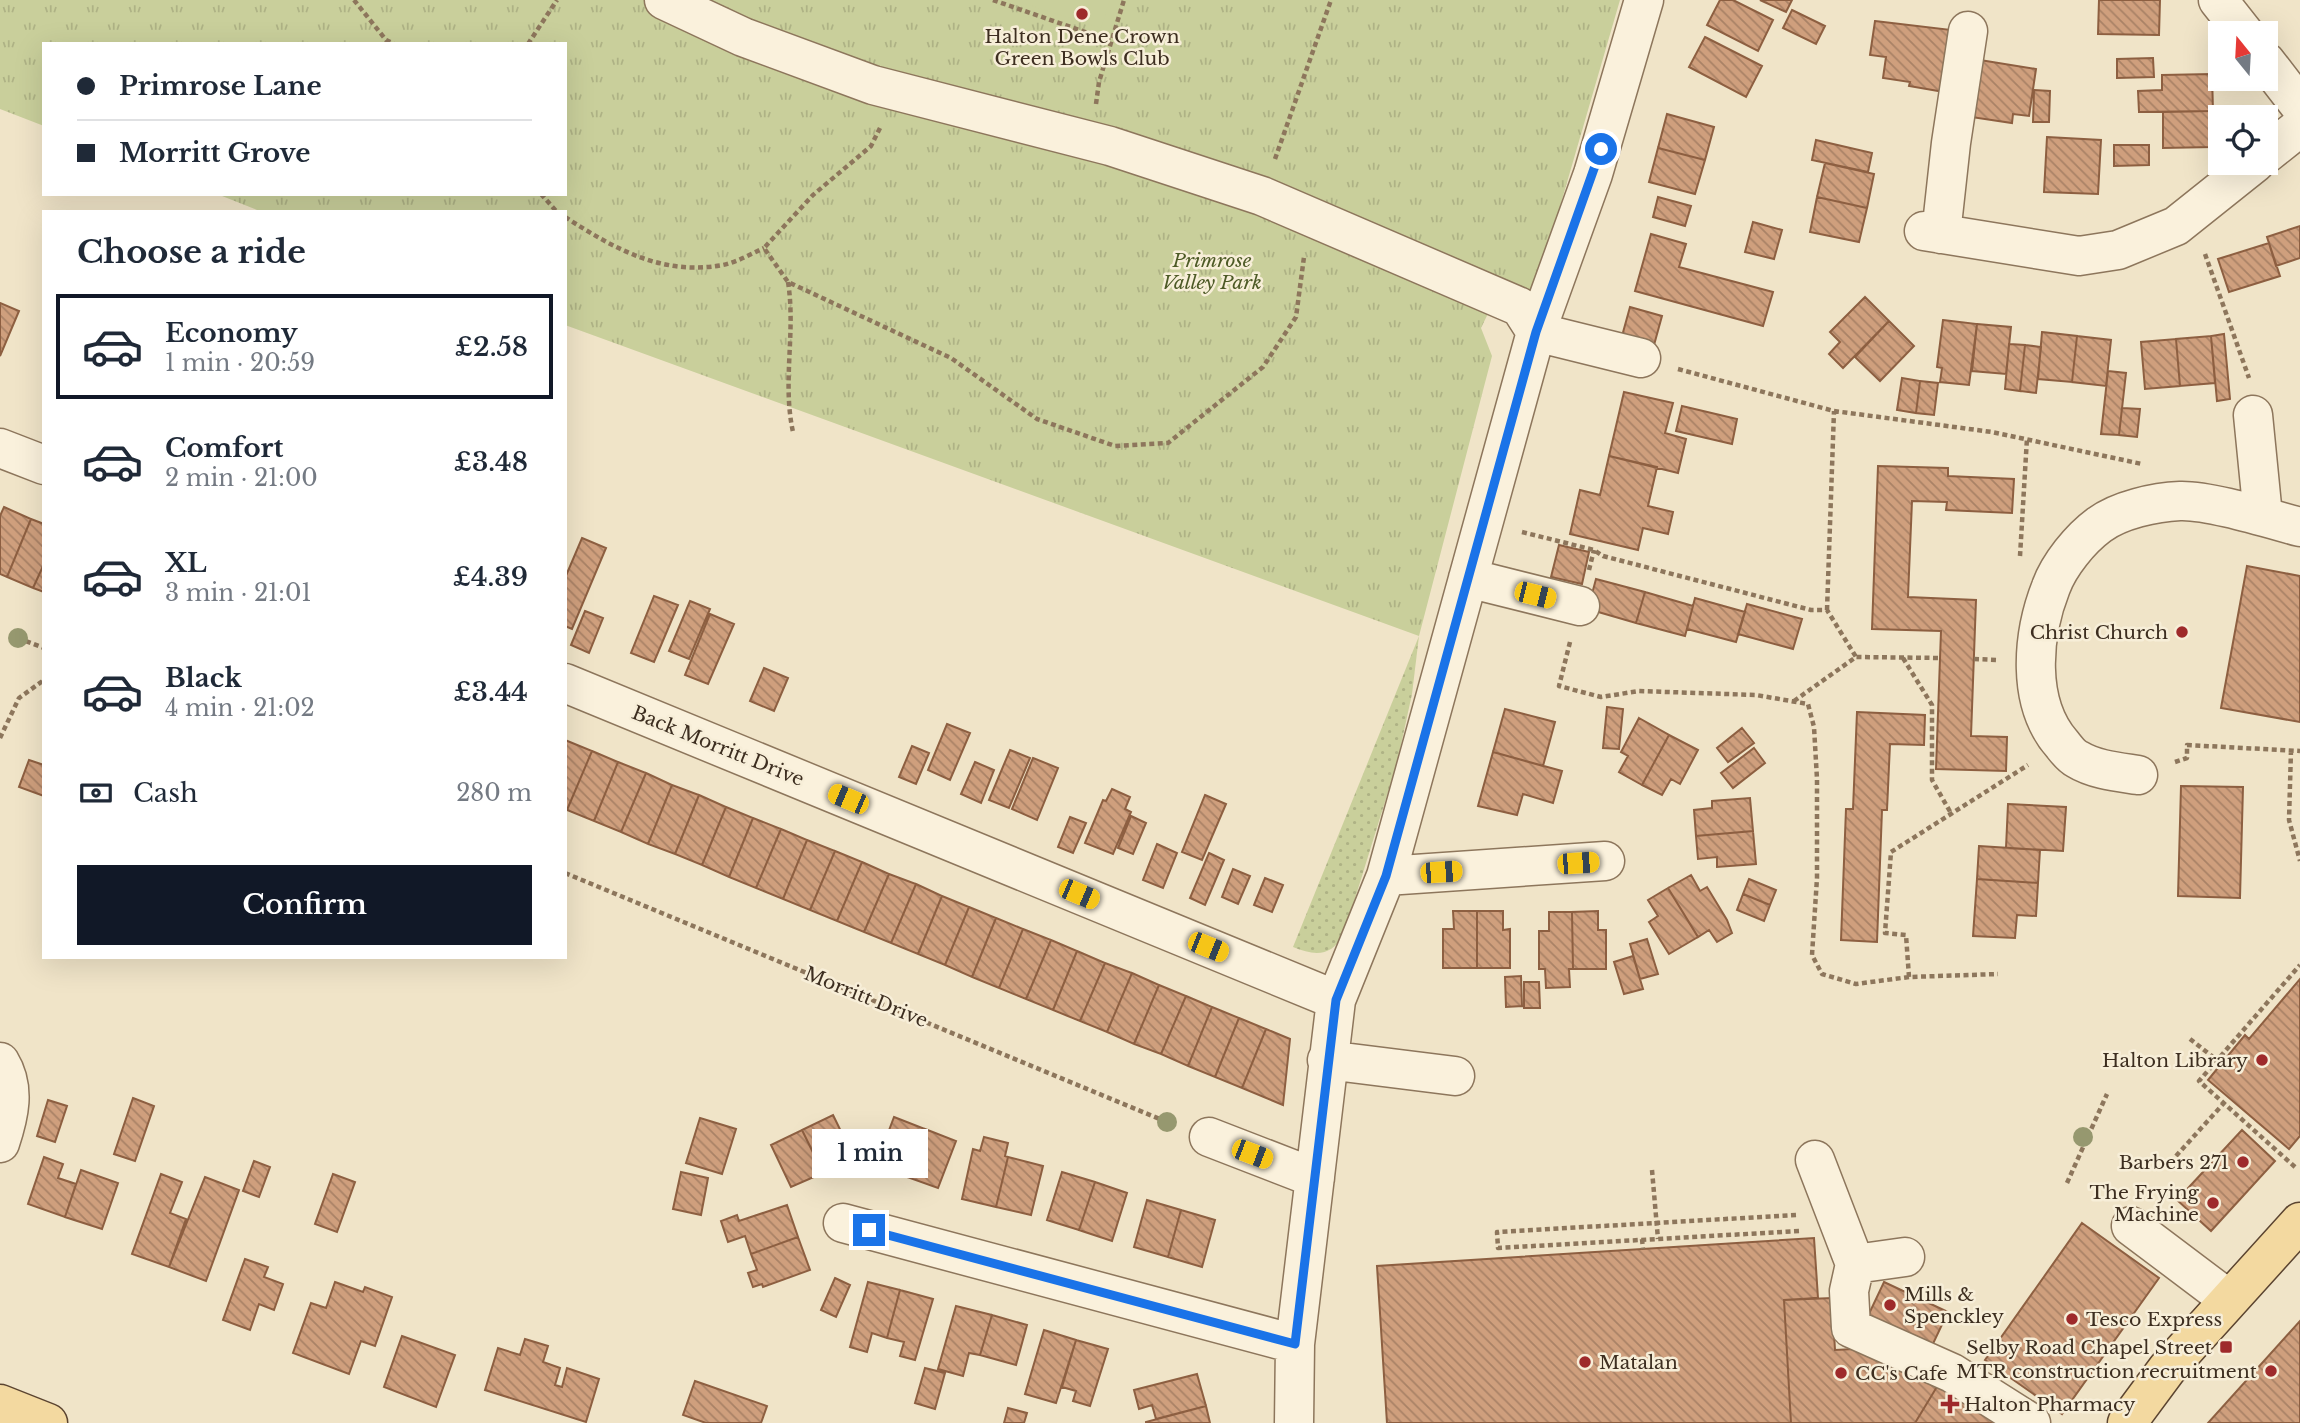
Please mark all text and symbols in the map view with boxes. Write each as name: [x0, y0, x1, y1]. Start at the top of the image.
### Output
marker: Halton Dene Crown Green Bowls Club: [1074, 6, 1090, 22]
north arrow: [2208, 21, 2278, 91]
map controls: [2208, 21, 2278, 175]
place label: Halton Dene Crown Green Bowls Club: [985, 25, 1179, 70]
text: Primrose Lane: [119, 70, 322, 102]
button: locate: [2208, 105, 2278, 175]
route start: [1585, 133, 1617, 165]
text: Morritt Grove: [119, 137, 310, 169]
text: Choose a ride: [77, 232, 306, 272]
park label: Primrose Valley Park: [1162, 249, 1262, 294]
icon: car: [81, 315, 144, 378]
text: Economy: [165, 317, 298, 349]
text: £2.58: [455, 331, 528, 363]
text: 1 min · 20:59: [165, 349, 315, 377]
icon: car: [81, 430, 144, 493]
text: Comfort: [165, 432, 283, 464]
text: £3.48: [454, 446, 528, 478]
text: 2 min · 21:00: [165, 464, 318, 492]
icon: car: [81, 545, 144, 608]
text: XL: [165, 547, 207, 579]
text: £4.39: [453, 561, 528, 593]
text: 3 min · 21:01: [165, 579, 312, 607]
car: [1513, 580, 1558, 610]
place label: Christ Church: [2030, 621, 2168, 644]
marker: Christ Church: [2174, 624, 2190, 640]
icon: car: [81, 660, 144, 723]
text: Black: [165, 662, 242, 694]
text: £3.44: [453, 676, 528, 708]
text: 4 min · 21:02: [165, 694, 315, 722]
street label: Back Morritt Drive: [629, 701, 807, 791]
icon: cash: [77, 774, 115, 812]
text: Cash: [133, 777, 198, 809]
text: 280 m: [456, 779, 532, 807]
car: [825, 781, 872, 817]
car: [1557, 851, 1600, 875]
car: [1420, 860, 1463, 884]
button: Confirm: [77, 865, 532, 945]
car: [1056, 876, 1103, 912]
car: [1185, 929, 1232, 965]
street label: Morritt Drive: [801, 962, 931, 1032]
place label: Halton Library: [2102, 1049, 2248, 1072]
marker: Halton Library: [2254, 1052, 2270, 1068]
callout: 1 min: [811, 1128, 927, 1178]
car: [1229, 1137, 1276, 1171]
text: 1 min: [837, 1139, 903, 1167]
place label: Barbers 271: [2119, 1151, 2229, 1174]
marker: Barbers 271: [2235, 1154, 2251, 1170]
place label: The Frying Machine: [2090, 1181, 2200, 1226]
marker: The Frying Machine: [2205, 1195, 2221, 1211]
route end: [853, 1214, 885, 1246]
place label: Mills & Spenckley: [1904, 1283, 2004, 1328]
marker: Mills & Spenckley: [1882, 1297, 1898, 1313]
place label: Tesco Express: [2086, 1308, 2222, 1331]
marker: Tesco Express: [2064, 1311, 2080, 1327]
place label: Selby Road Chapel Street: [1966, 1336, 2213, 1359]
marker: Selby Road Chapel Street: [2218, 1339, 2234, 1355]
place label: Matalan: [1599, 1351, 1678, 1374]
marker: Matalan: [1577, 1354, 1593, 1370]
place label: MTR construction recruitment: [1956, 1360, 2258, 1383]
place label: CC's Cafe: [1855, 1362, 1948, 1385]
marker: MTR construction recruitment: [2263, 1363, 2279, 1379]
marker: CC's Cafe: [1833, 1365, 1849, 1381]
place label: Halton Pharmacy: [1964, 1393, 2135, 1416]
marker: Halton Pharmacy: [1942, 1396, 1958, 1412]

